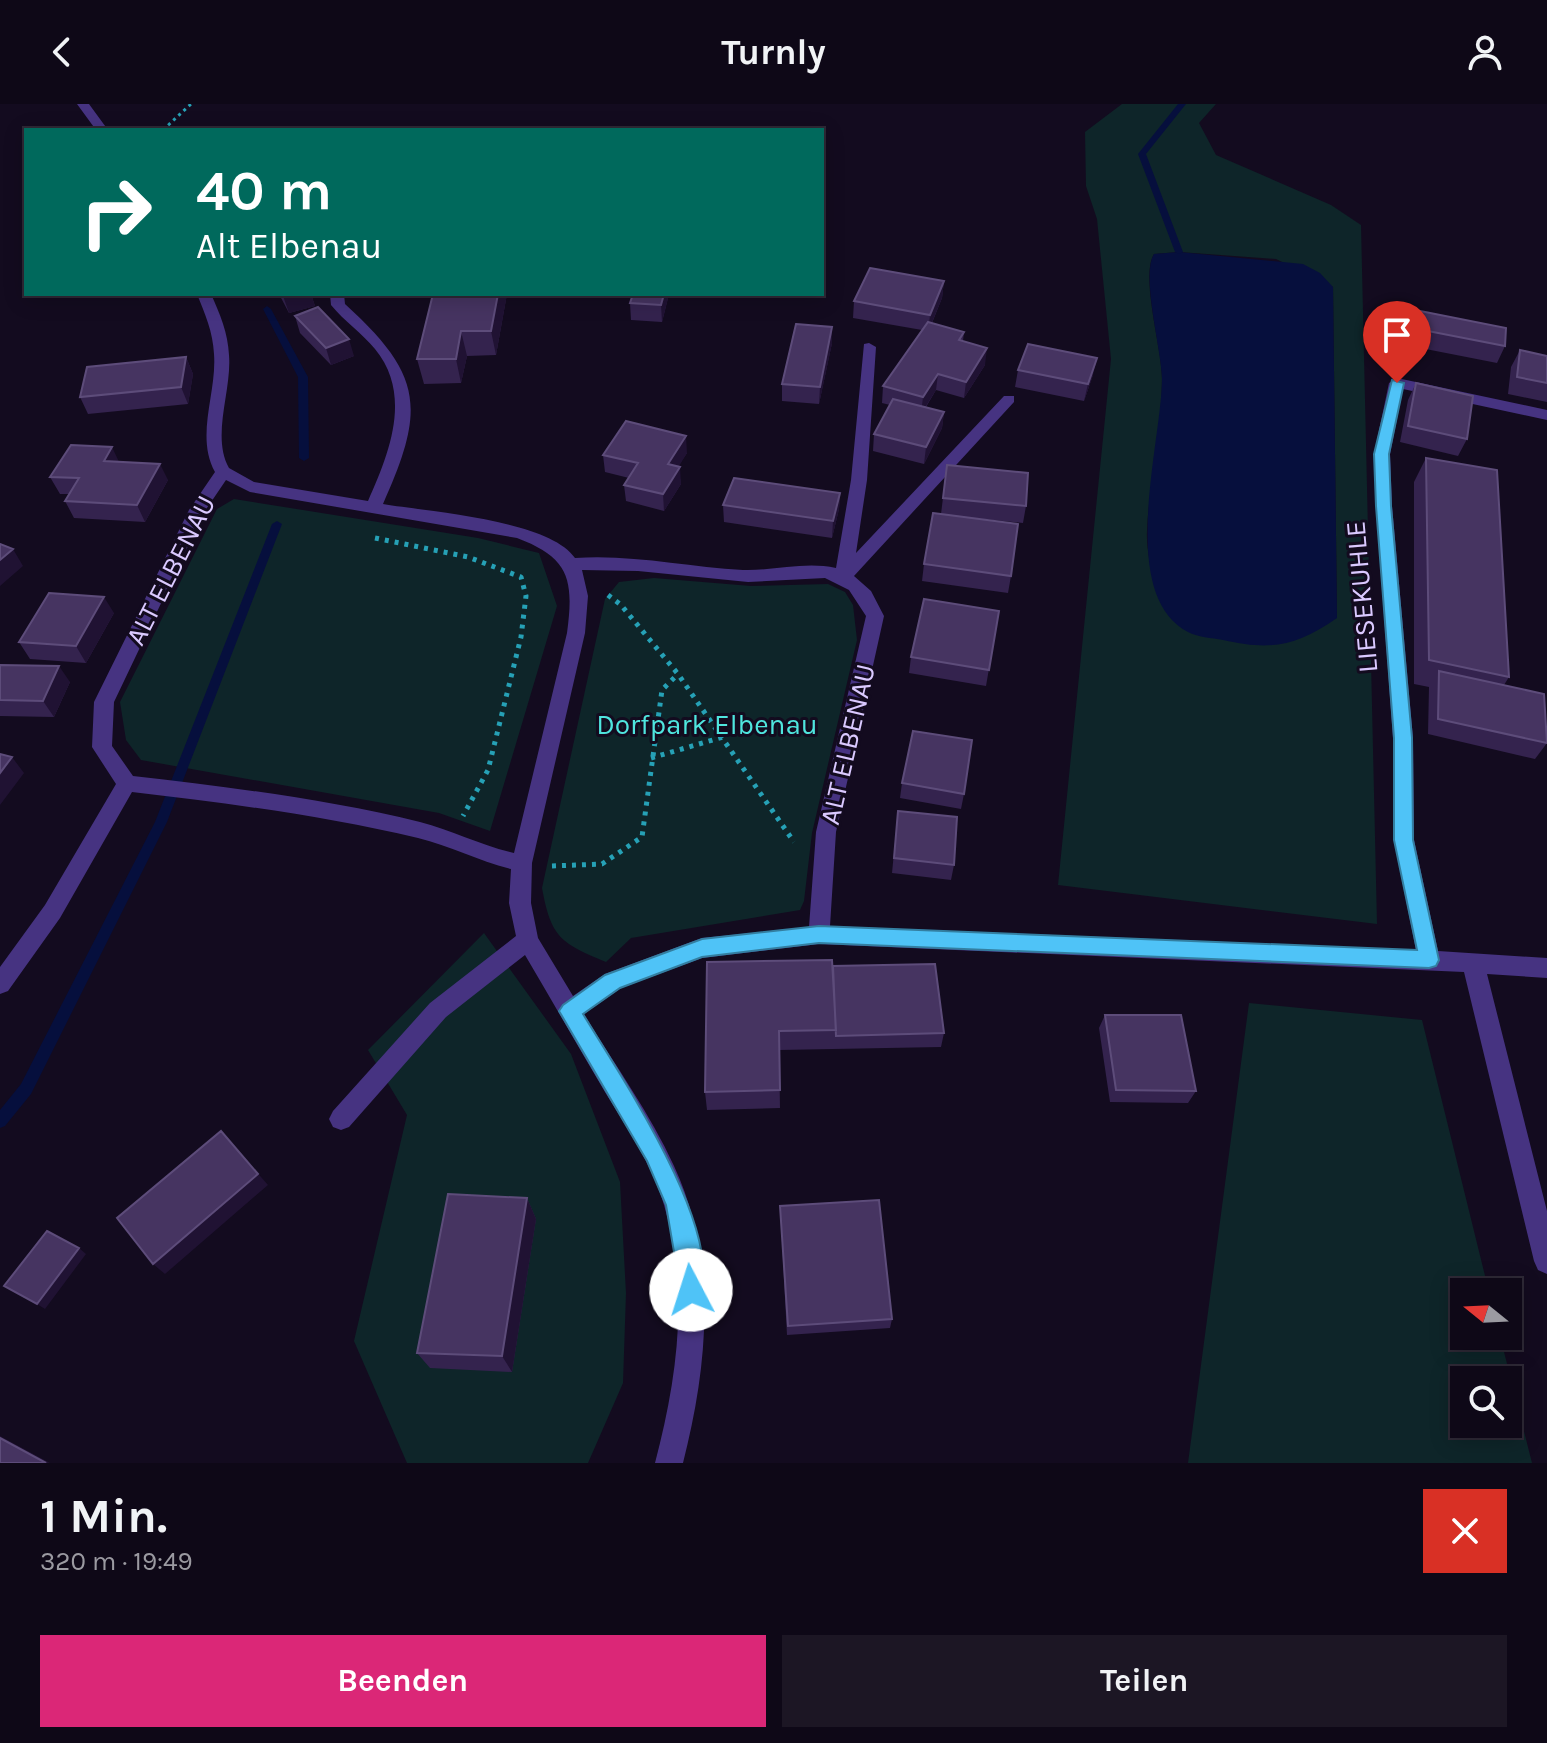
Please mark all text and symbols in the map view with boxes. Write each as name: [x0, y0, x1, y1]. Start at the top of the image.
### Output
icon: back: [40, 30, 84, 74]
icon: person: [1463, 30, 1507, 74]
text: Turnly: [721, 31, 826, 73]
text: 40 m: [196, 158, 332, 223]
icon: right: [64, 160, 168, 264]
text: Alt Elbenau: [196, 225, 382, 267]
pin: [1363, 301, 1431, 383]
icon: arrive: [1375, 313, 1419, 357]
street label: ALT ELBENAU: [119, 490, 222, 651]
street label: LIESEKUHLE: [1338, 520, 1385, 674]
street label: ALT ELBENAU: [813, 661, 882, 828]
park label: Dorfpark Elbenau: [596, 708, 818, 741]
position arrow: [649, 1248, 733, 1332]
north arrow: [1450, 1278, 1522, 1350]
map controls: [1450, 1278, 1522, 1438]
button: search: [1450, 1366, 1522, 1438]
text: 1 Min.: [40, 1488, 167, 1544]
button: close: [1423, 1489, 1507, 1573]
text: 320 m · 19:49: [40, 1546, 193, 1577]
button: Beenden: [40, 1635, 766, 1727]
button: Teilen: [782, 1635, 1507, 1727]

